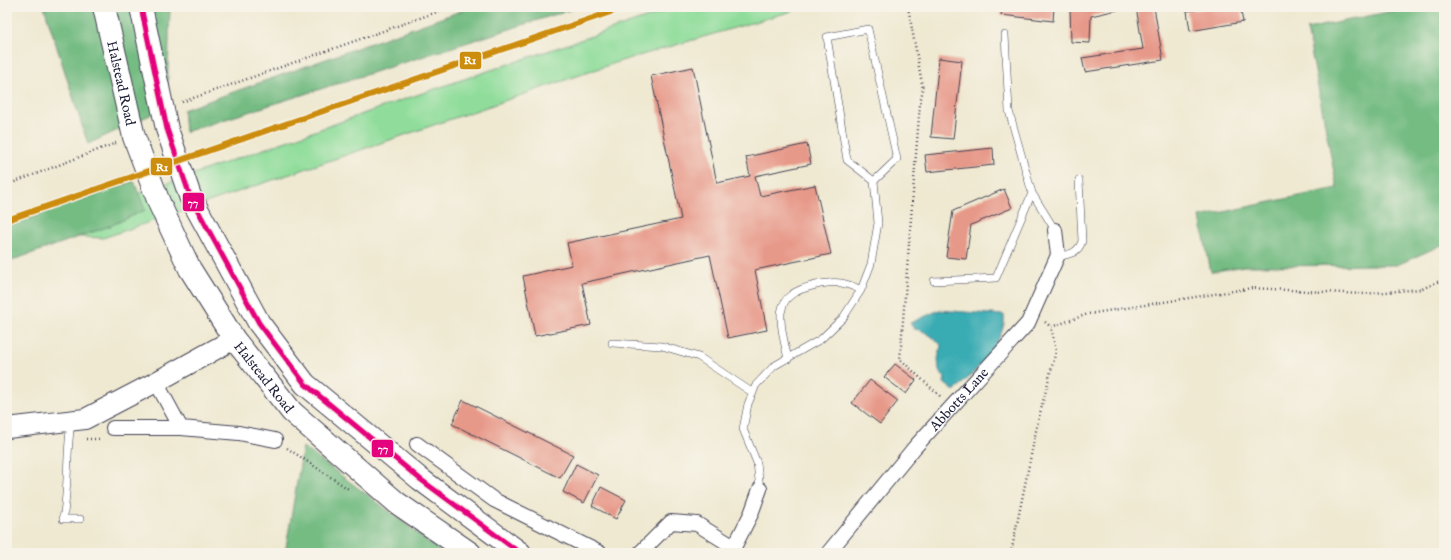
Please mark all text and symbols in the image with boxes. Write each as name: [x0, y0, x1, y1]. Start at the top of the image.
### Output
street label: Halstead Road: [102, 39, 139, 128]
line badge: R1: [459, 51, 482, 70]
text: R1: [464, 54, 476, 68]
line badge: R1: [150, 157, 173, 176]
text: R1: [156, 161, 168, 175]
line badge: 77: [182, 192, 205, 212]
text: 77: [188, 196, 198, 210]
street label: Halstead Road: [229, 338, 298, 417]
street label: Abbotts Lane: [925, 364, 993, 436]
line badge: 77: [371, 439, 394, 458]
text: 77: [378, 442, 388, 456]

